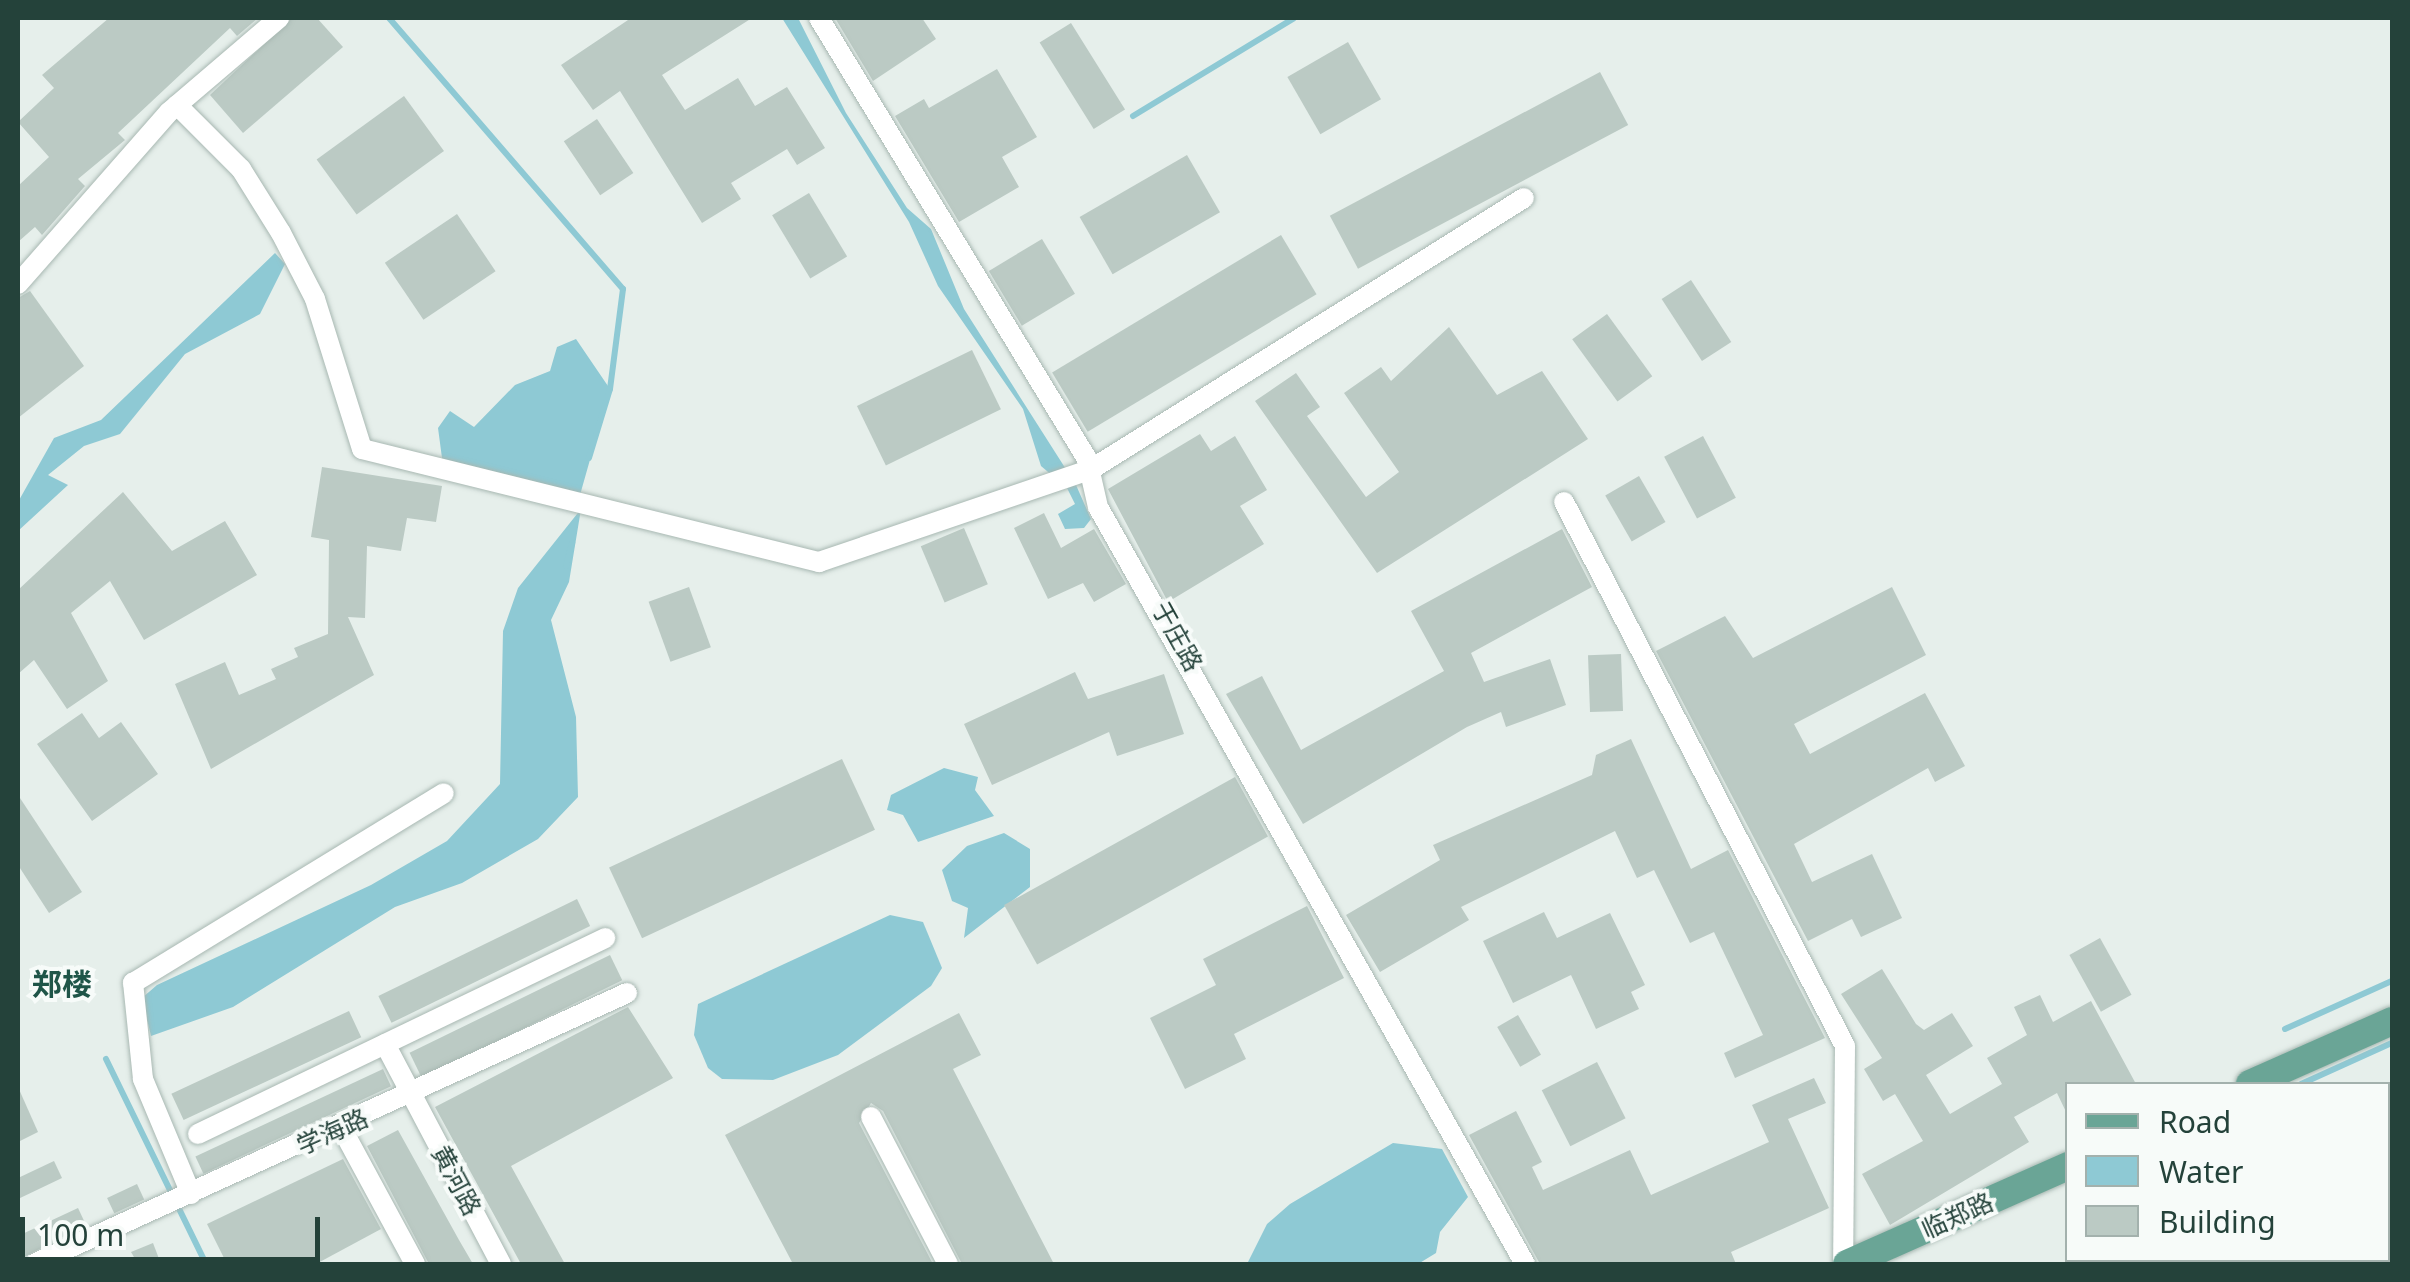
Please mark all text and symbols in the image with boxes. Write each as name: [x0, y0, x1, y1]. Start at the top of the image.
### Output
street label: 于庄路: [1147, 596, 1209, 676]
district label: 郑楼: [32, 966, 92, 1002]
legend: [2065, 1082, 2390, 1262]
text: Road: [2159, 1101, 2231, 1142]
street label: 学海路: [292, 1102, 372, 1160]
street label: 黄河路: [426, 1140, 488, 1220]
text: Water: [2159, 1151, 2243, 1192]
street label: 临郑路: [1917, 1186, 1997, 1244]
scale bar: [25, 1197, 325, 1259]
text: Building: [2159, 1201, 2276, 1242]
text: 100 m: [37, 1214, 124, 1255]

